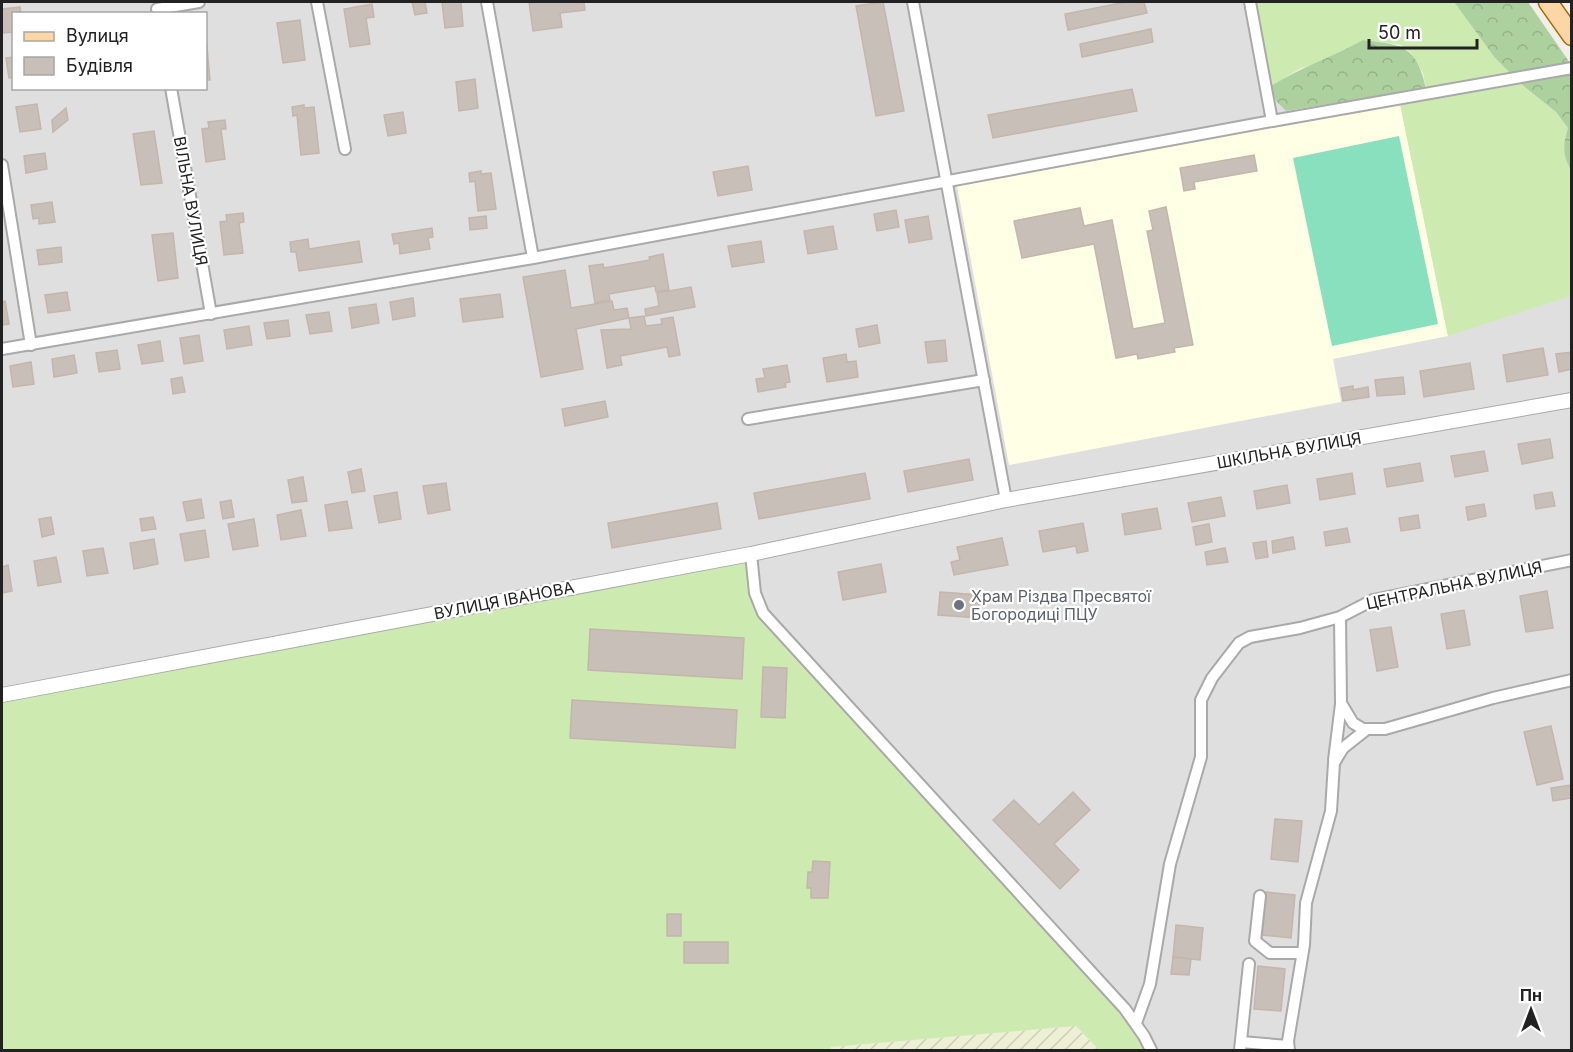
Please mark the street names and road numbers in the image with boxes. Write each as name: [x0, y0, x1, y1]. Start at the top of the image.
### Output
street label: ВІЛЬНА ВУЛИЦЯ: [170, 135, 212, 267]
street label: ШКІЛЬНА ВУЛИЦЯ: [1215, 427, 1363, 473]
street label: ЦЕНТРАЛЬНА ВУЛИЦЯ: [1364, 557, 1544, 613]
street label: ВУЛИЦЯ ІВАНОВА: [432, 577, 576, 623]

